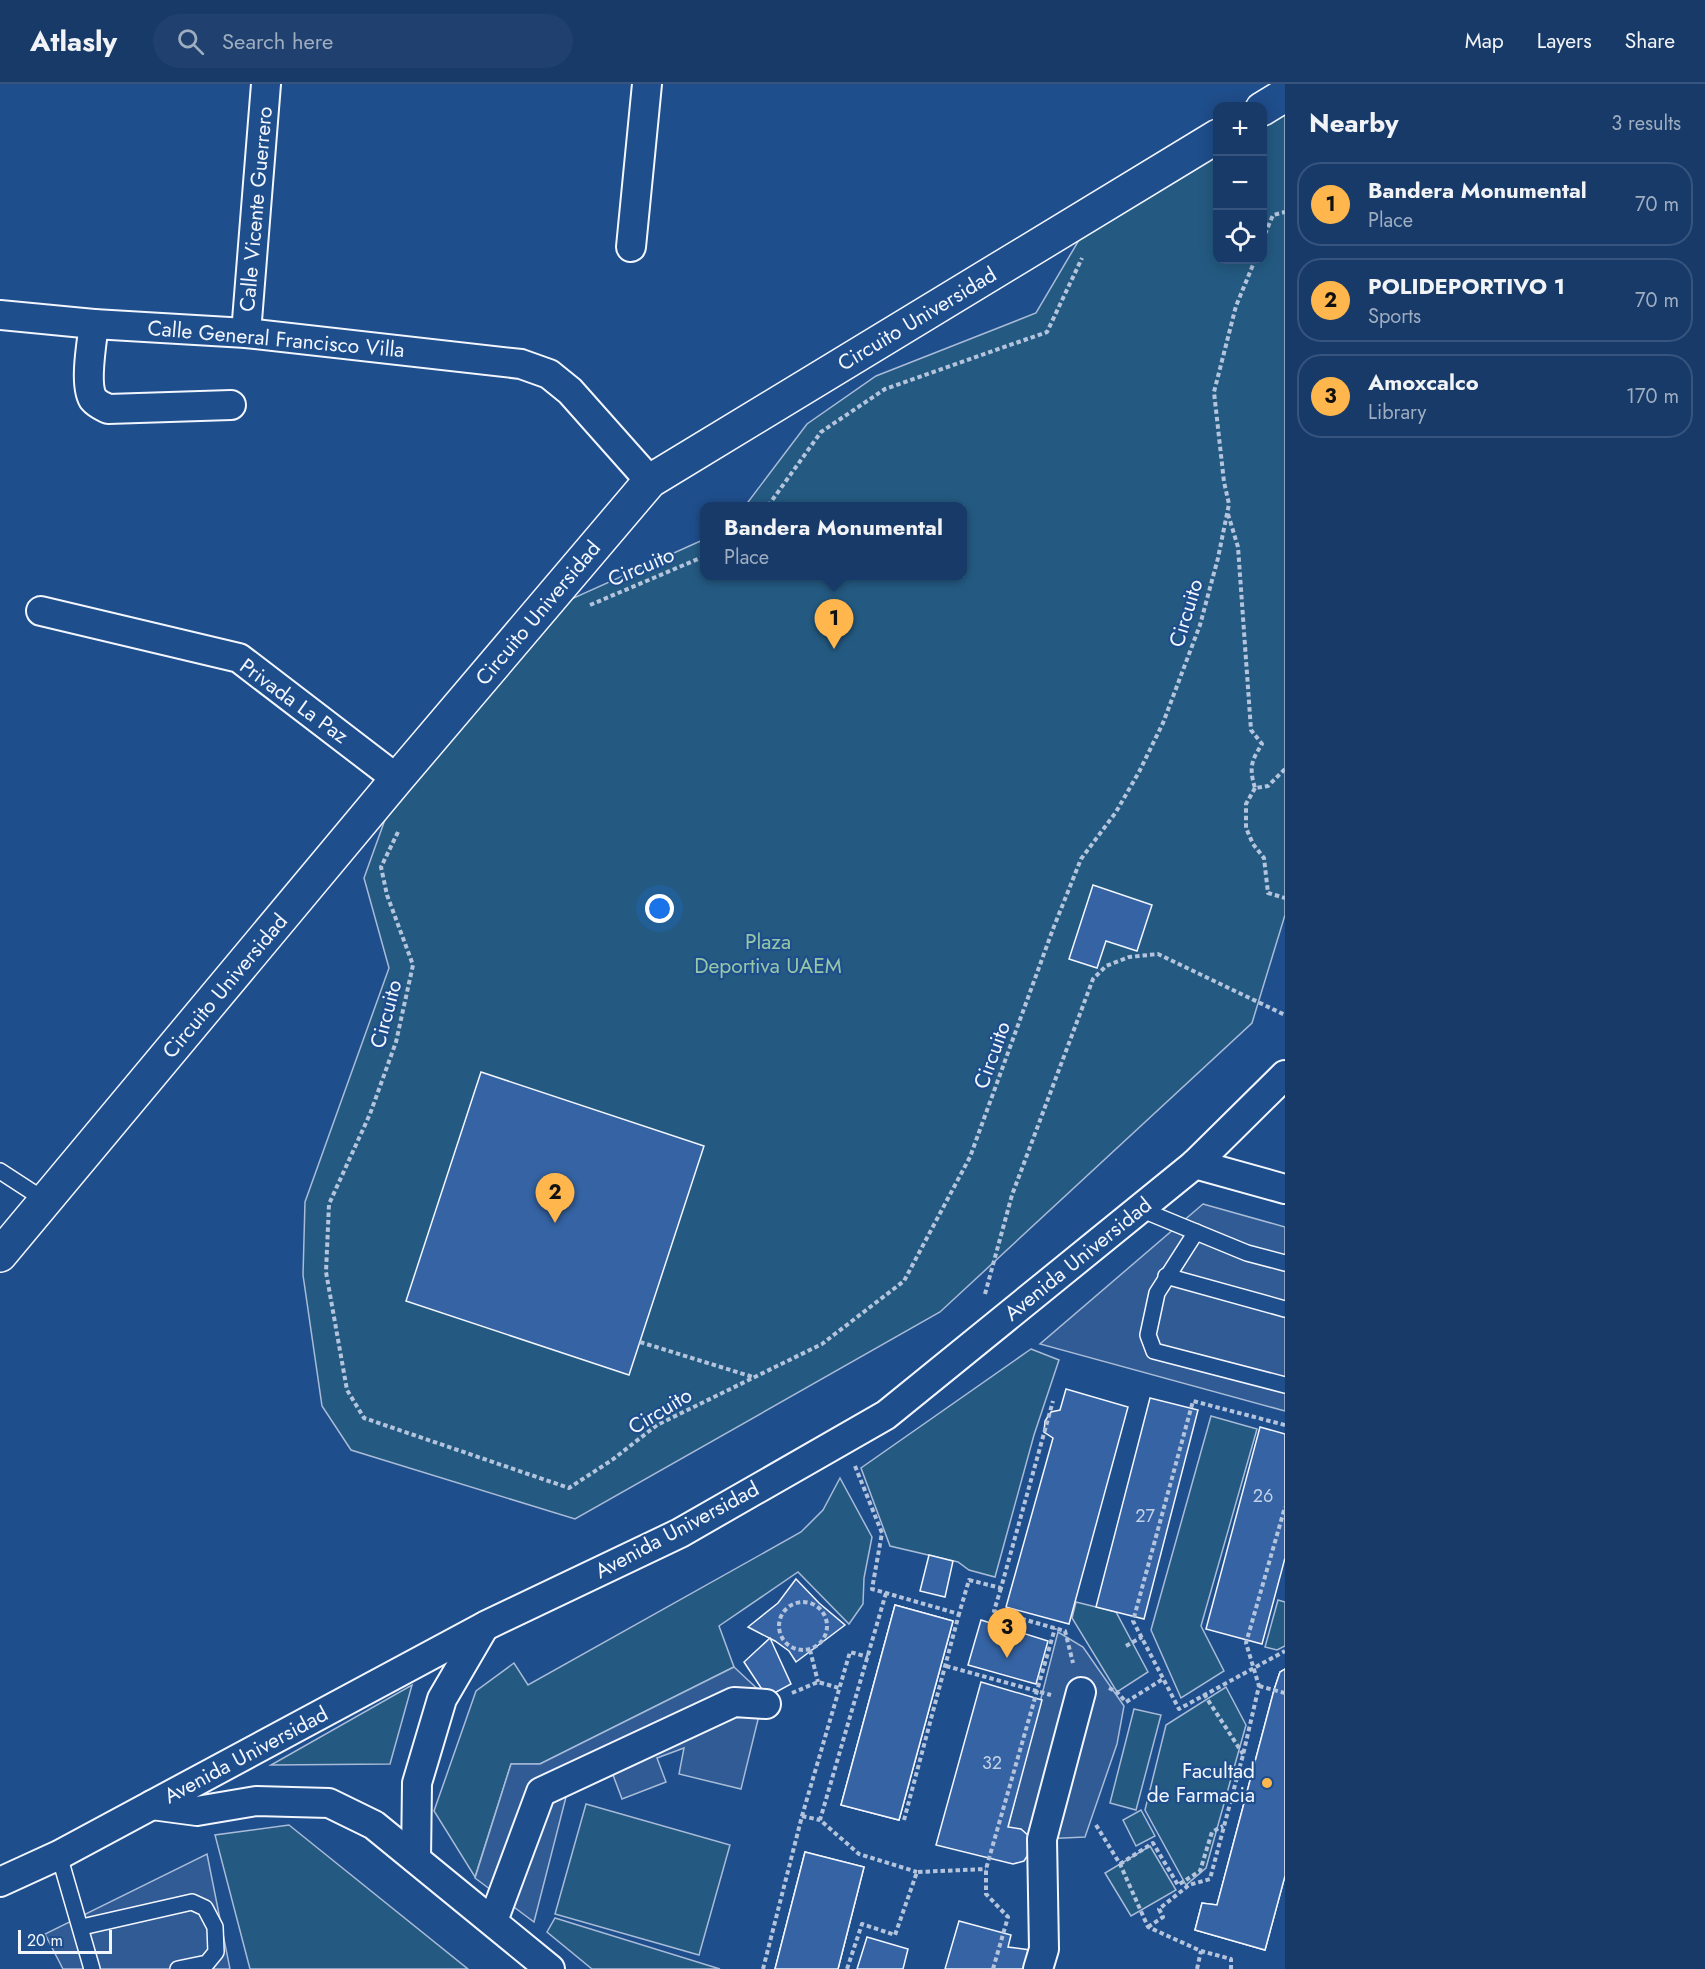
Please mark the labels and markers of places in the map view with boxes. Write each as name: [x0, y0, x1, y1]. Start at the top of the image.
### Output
pin: 1: [814, 600, 854, 649]
pin: 2: [536, 1174, 574, 1223]
pin: 3: [988, 1608, 1026, 1658]
place label: Facultad de Farmacia: [1147, 1756, 1255, 1810]
marker: Facultad de Farmacia: [1260, 1776, 1274, 1790]

